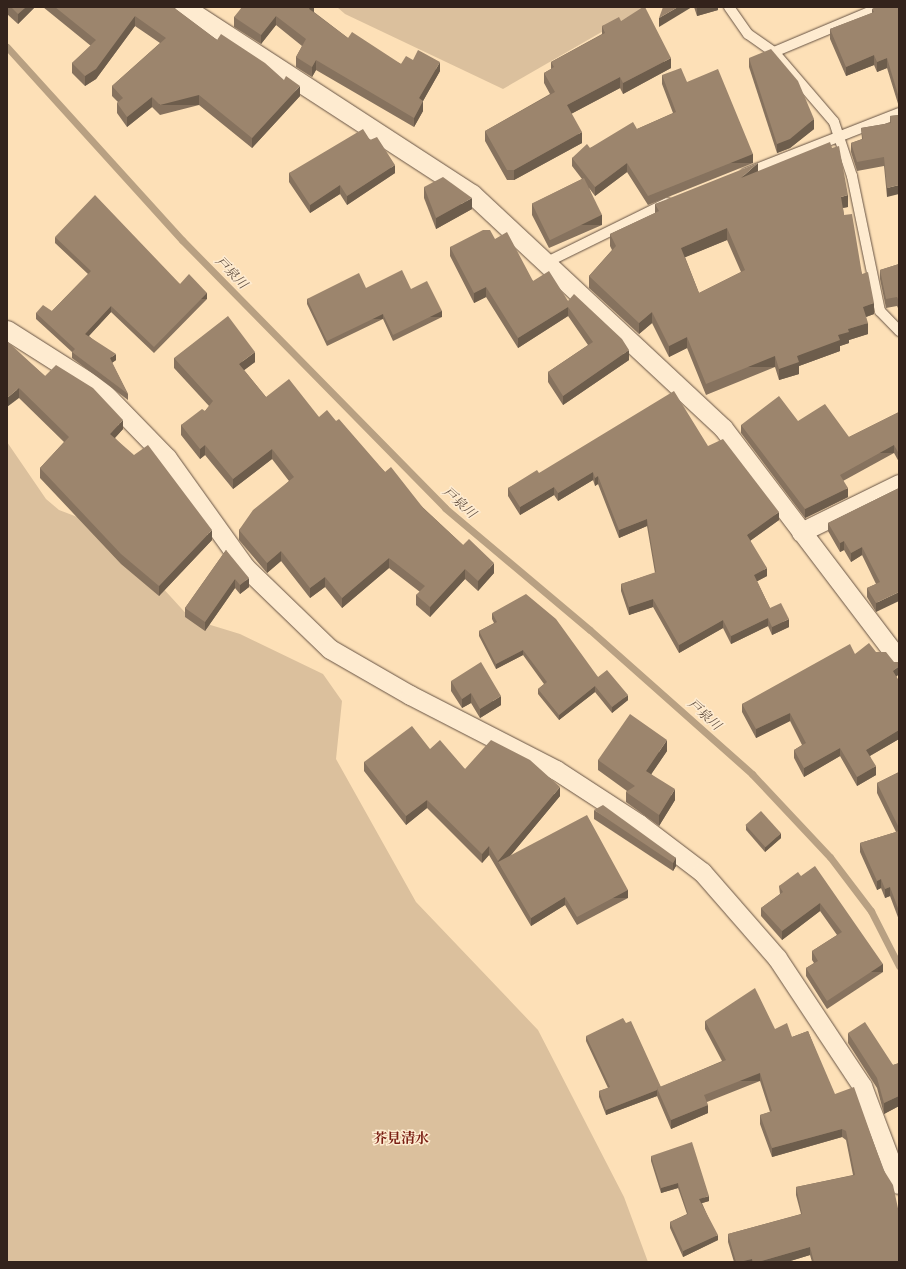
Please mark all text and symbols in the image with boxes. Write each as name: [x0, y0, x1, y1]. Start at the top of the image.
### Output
water label: 戸泉川: [212, 254, 250, 292]
water label: 戸泉川: [439, 484, 479, 522]
water label: 戸泉川: [684, 696, 724, 734]
district label: 芥見清水: [373, 1131, 429, 1147]

